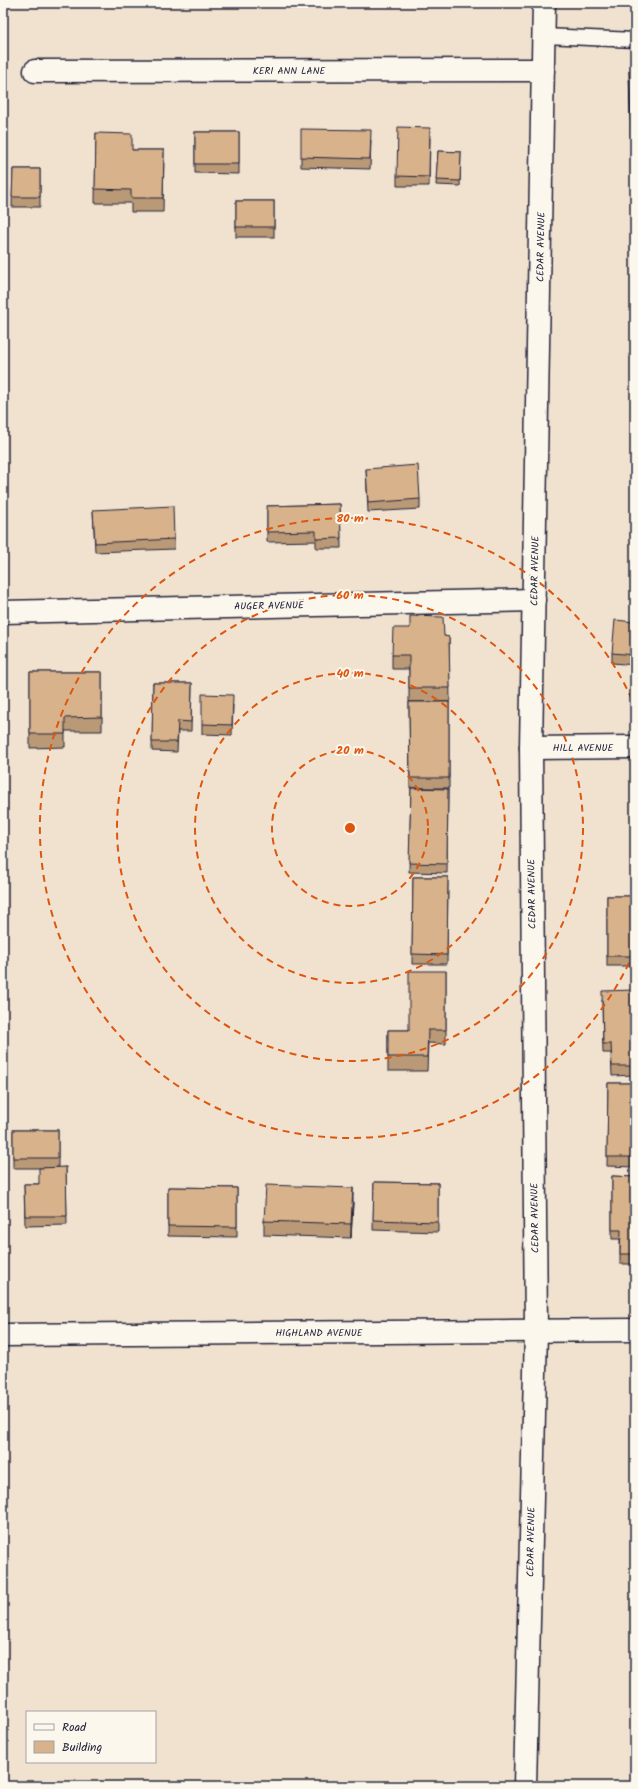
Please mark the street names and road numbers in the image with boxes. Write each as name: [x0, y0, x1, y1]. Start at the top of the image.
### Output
street label: KERI ANN LANE: [253, 63, 326, 79]
street label: CEDAR AVENUE: [532, 211, 550, 282]
street label: CEDAR AVENUE: [526, 535, 544, 606]
street label: AUGER AVENUE: [234, 597, 305, 615]
street label: HILL AVENUE: [553, 740, 614, 756]
street label: CEDAR AVENUE: [523, 858, 541, 929]
street label: CEDAR AVENUE: [526, 1182, 544, 1253]
street label: HIGHLAND AVENUE: [275, 1325, 364, 1341]
street label: CEDAR AVENUE: [522, 1506, 540, 1577]

